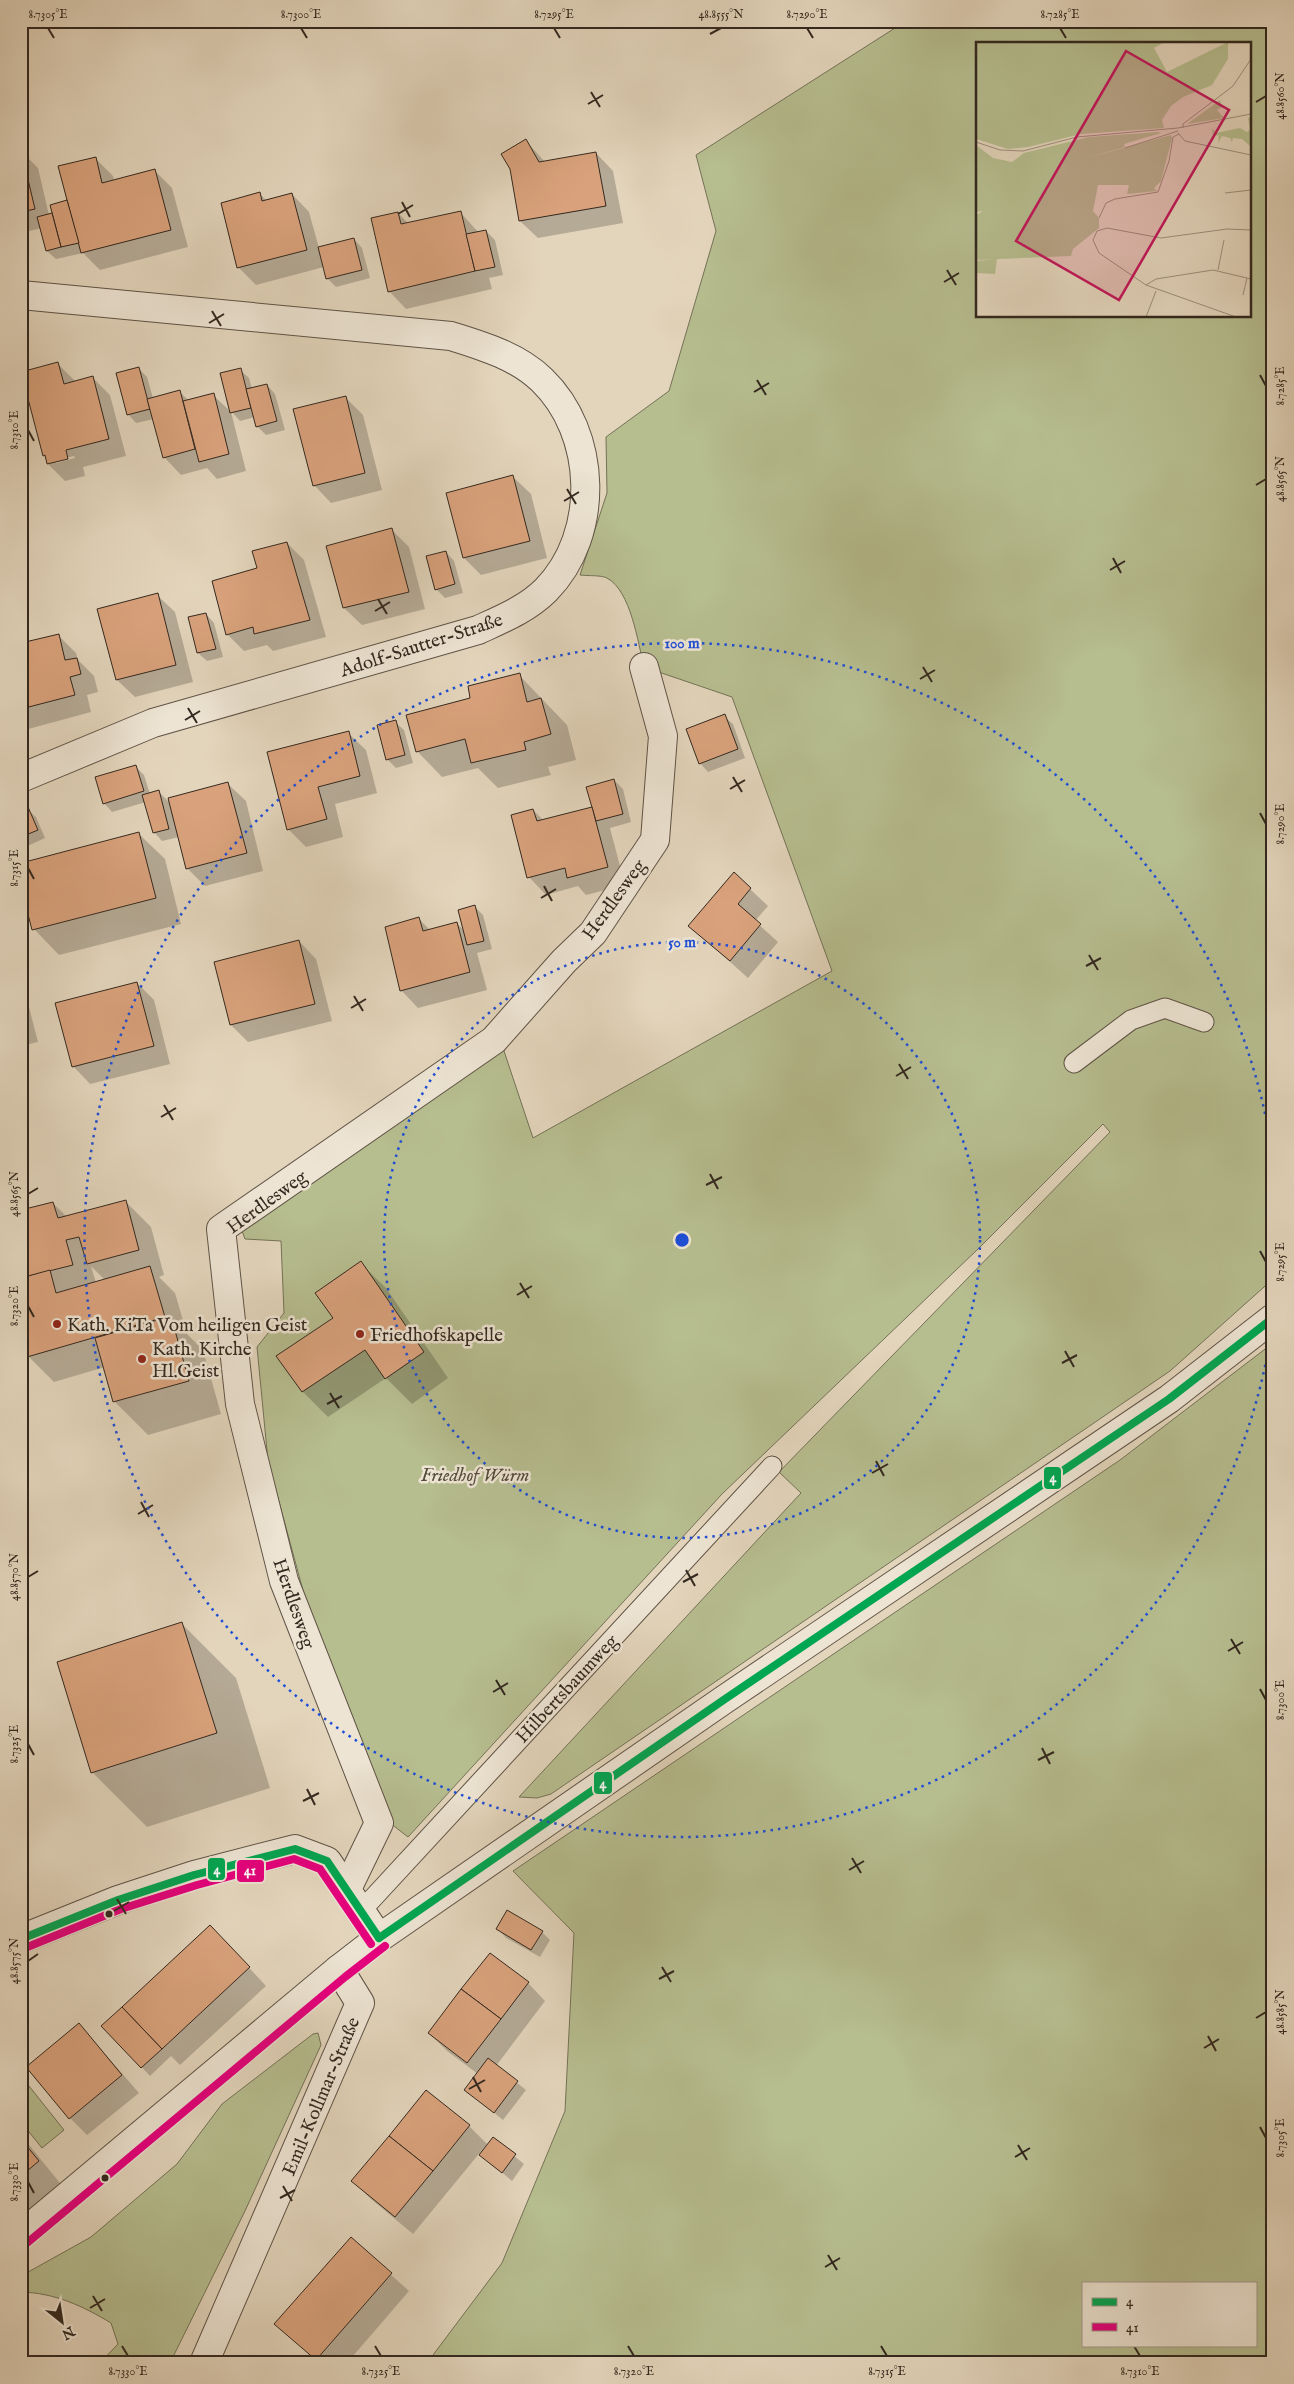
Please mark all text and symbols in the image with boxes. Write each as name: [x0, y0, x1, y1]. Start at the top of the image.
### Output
text: 8.7305°E: [28, 7, 68, 22]
text: 8.7300°E: [281, 7, 321, 22]
text: 8.7295°E: [534, 7, 574, 22]
text: 48.8555°N: [698, 7, 744, 22]
text: 8.7290°E: [786, 7, 828, 22]
text: 8.7285°E: [1040, 7, 1080, 22]
inset map: [976, 42, 1252, 318]
text: 48.8560°N: [1273, 72, 1288, 120]
text: 8.7285°E: [1273, 366, 1288, 406]
text: 8.7310°E: [7, 410, 22, 450]
text: 48.8565°N: [1273, 456, 1288, 502]
street label: Adolf-Sautter-Straße: [336, 608, 506, 684]
text: 100 m: [664, 634, 700, 653]
text: 8.7290°E: [1273, 803, 1288, 845]
text: 8.7315°E: [7, 849, 22, 887]
street label: Herdlesweg: [577, 855, 652, 945]
text: 50 m: [668, 933, 696, 952]
street label: Herdlesweg: [222, 1165, 313, 1240]
text: 48.8565°N: [7, 1171, 22, 1217]
centre of rings: [673, 1231, 691, 1249]
text: 8.7295°E: [1273, 1242, 1288, 1282]
text: 8.7320°E: [7, 1286, 22, 1326]
place label: Kath. KiTa Vom heiligen Geist: [67, 1314, 308, 1338]
marker: Kath. KiTa Vom heiligen Geist: [51, 1318, 63, 1330]
place label: Friedhofskapelle: [370, 1324, 503, 1348]
marker: Friedhofskapelle: [354, 1328, 366, 1340]
place label: Kath. Kirche Hl.Geist: [152, 1338, 252, 1384]
marker: Kath. Kirche Hl.Geist: [136, 1353, 148, 1365]
park label: Friedhof Würm: [421, 1464, 529, 1488]
line badge: 4: [1043, 1466, 1062, 1490]
text: 4: [1050, 1469, 1058, 1487]
text: 48.8570°N: [7, 1552, 22, 1601]
street label: Herdlesweg: [266, 1555, 320, 1653]
street label: Hilbertsbaumweg: [511, 1630, 624, 1749]
text: 8.7300°E: [1273, 1680, 1288, 1720]
text: 8.7325°E: [7, 1725, 22, 1763]
line badge: 4: [593, 1771, 613, 1795]
text: 4: [600, 1775, 608, 1793]
line badge: 4: [207, 1857, 226, 1881]
line badge: 41: [236, 1859, 265, 1883]
text: 4: [214, 1861, 222, 1879]
text: 41: [244, 1862, 256, 1880]
unlabelled marker: [104, 1909, 114, 1919]
text: 48.8575°N: [7, 1937, 22, 1984]
text: 48.8585°N: [1273, 1989, 1288, 2035]
street label: Emil-Kollmar-Straße: [278, 2014, 366, 2180]
text: 8.7305°E: [1273, 2118, 1288, 2158]
text: 8.7330°E: [7, 2162, 22, 2202]
unlabelled marker: [100, 2173, 110, 2183]
legend: [1082, 2282, 1256, 2346]
text: 4: [1126, 2292, 1134, 2311]
north arrow: [38, 2296, 88, 2346]
text: 41: [1126, 2318, 1139, 2337]
text: N: [58, 2321, 79, 2343]
text: 8.7330°E: [108, 2364, 148, 2379]
text: 8.7325°E: [362, 2364, 400, 2379]
text: 8.7320°E: [614, 2364, 654, 2379]
text: 8.7315°E: [868, 2364, 906, 2379]
text: 8.7310°E: [1120, 2364, 1160, 2379]

